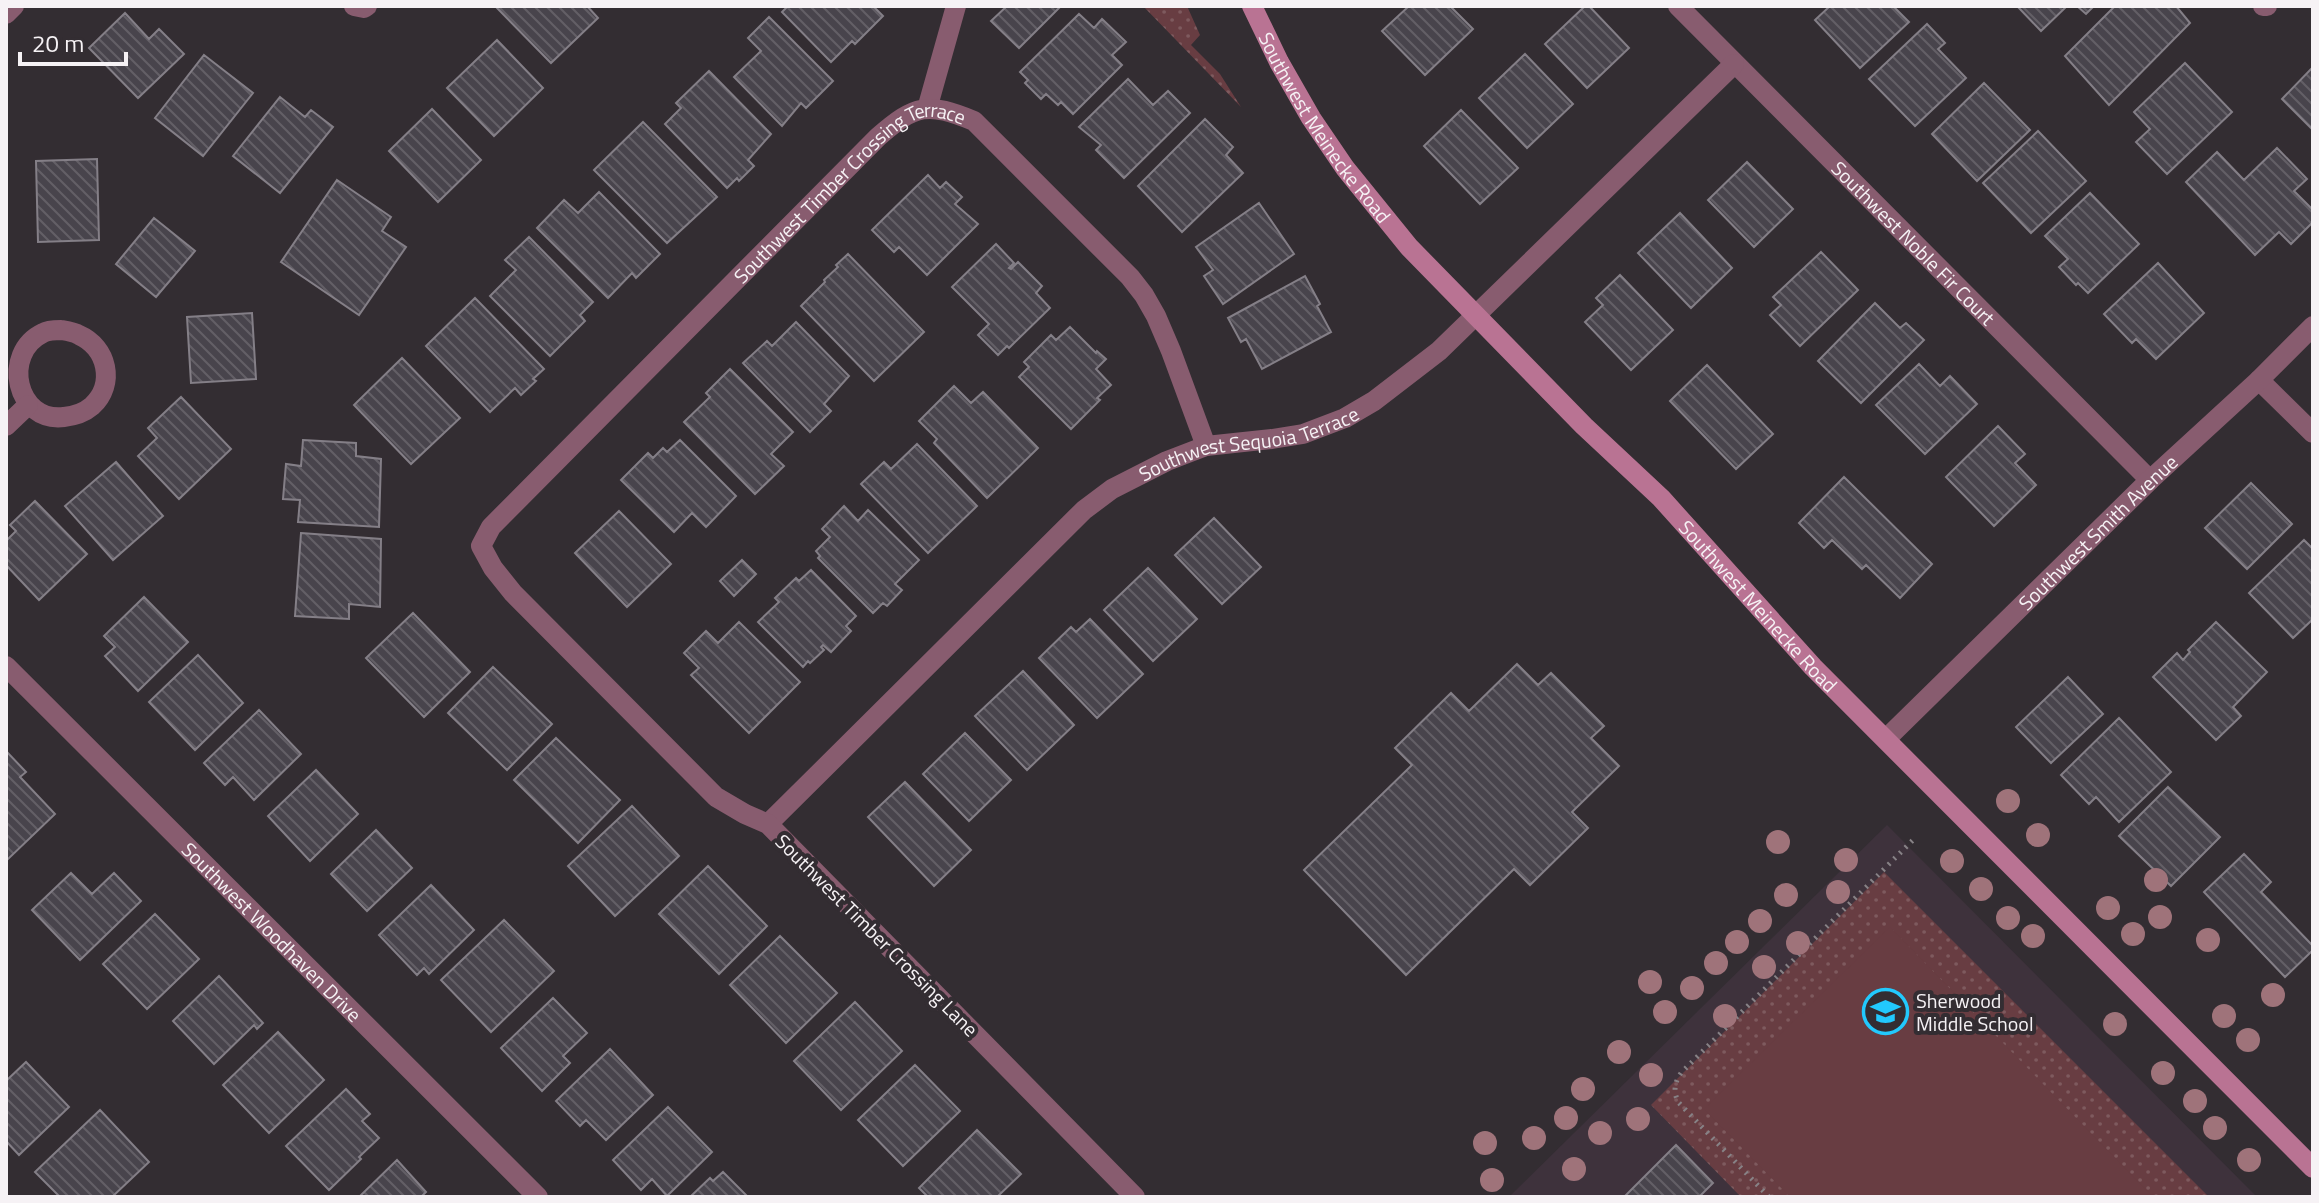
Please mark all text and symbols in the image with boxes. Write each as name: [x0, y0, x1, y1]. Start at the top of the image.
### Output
scale bar: [20, 16, 126, 66]
text: 20 m: [32, 25, 84, 61]
street label: Southwest Meinecke Road: [1251, 26, 1399, 230]
street label: Southwest Timber Crossing Terrace: [726, 93, 970, 290]
street label: Southwest Noble Fir Court: [1825, 153, 2003, 332]
street label: Southwest Sequoia Terrace: [1133, 398, 1365, 489]
street label: Southwest Smith Avenue: [2011, 447, 2184, 617]
street label: Southwest Meinecke Road: [1672, 513, 1845, 699]
street label: Southwest Timber Crossing Lane: [768, 826, 986, 1044]
street label: Southwest Woodhaven Drive: [175, 834, 369, 1029]
place label: Sherwood Middle School: [1916, 985, 2034, 1039]
school or university icon: Sherwood Middle School: [1861, 987, 1909, 1035]

